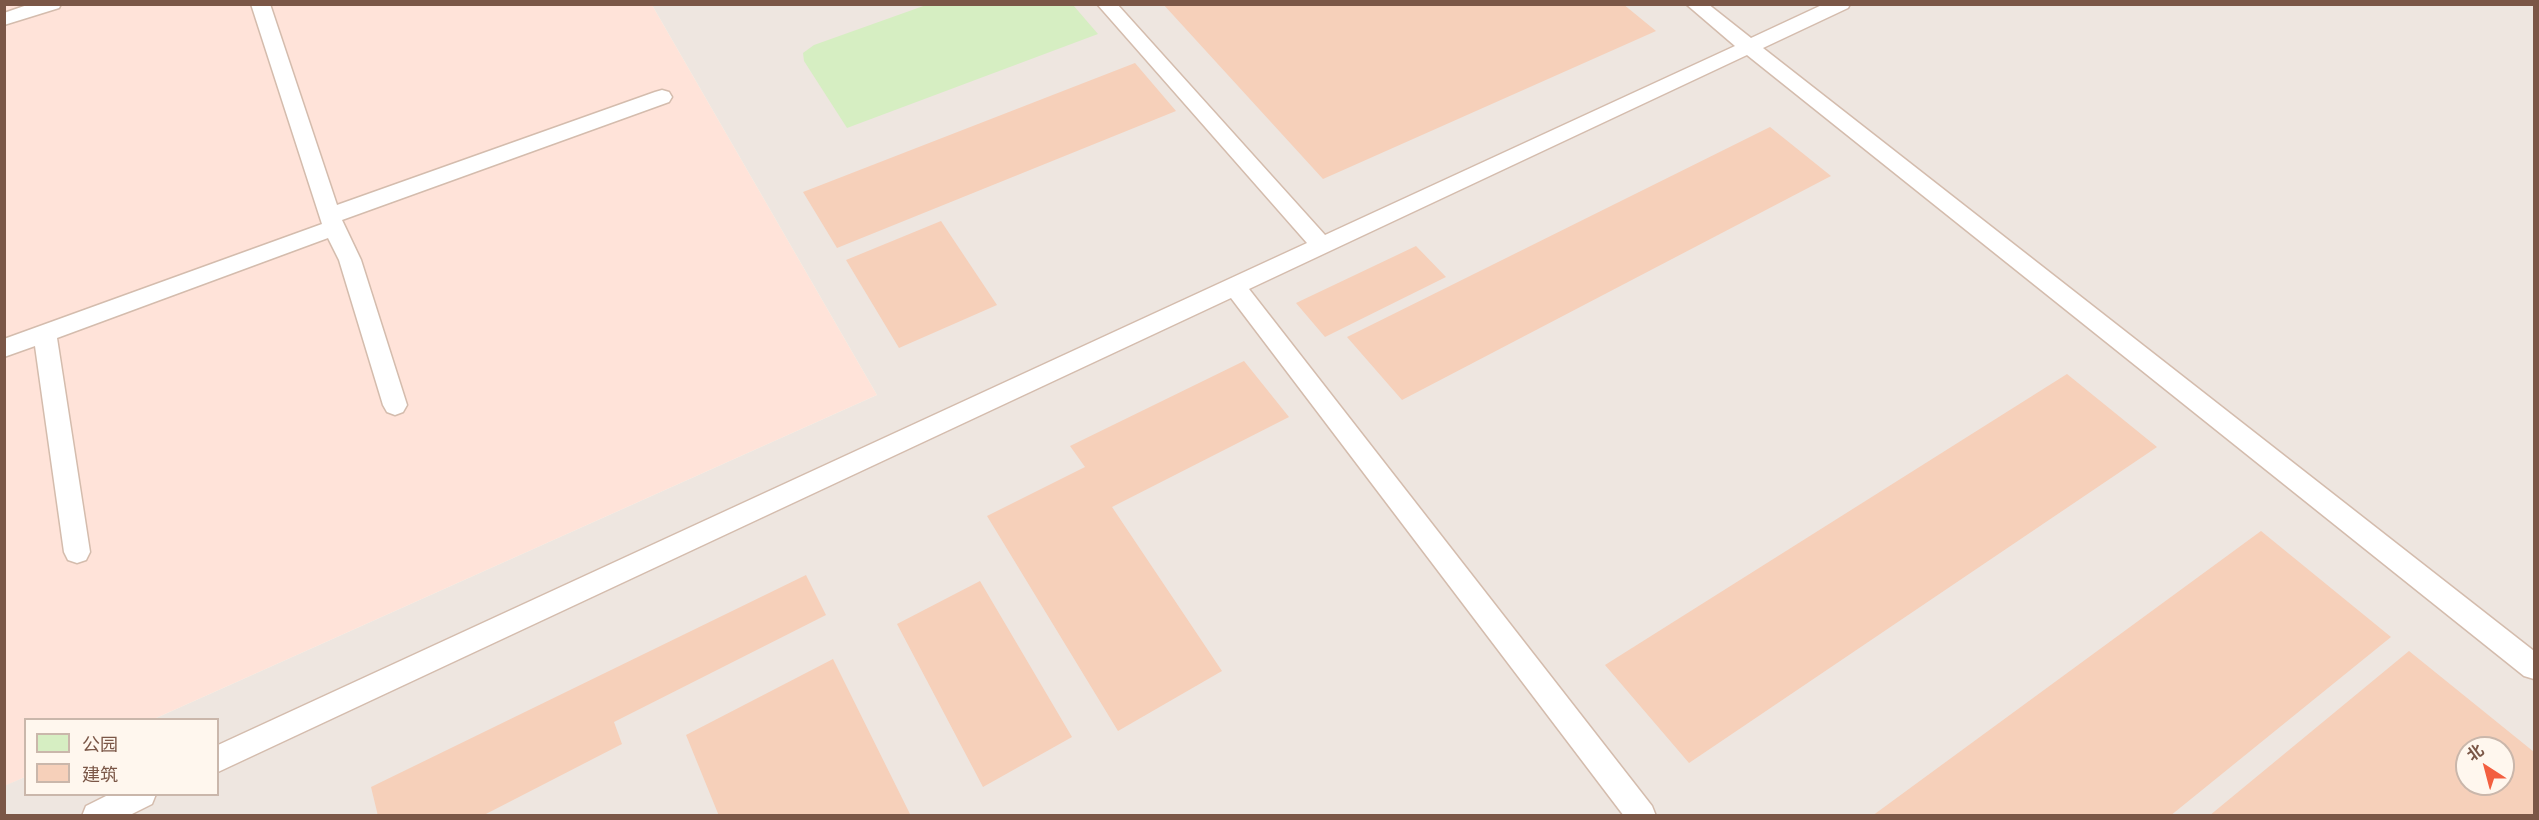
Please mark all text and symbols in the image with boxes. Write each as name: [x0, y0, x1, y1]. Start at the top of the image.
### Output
legend: [24, 718, 219, 796]
text: 公园: [82, 733, 118, 757]
north arrow: [2455, 736, 2515, 796]
text: 北: [2463, 739, 2488, 766]
text: 建筑: [82, 763, 118, 787]

